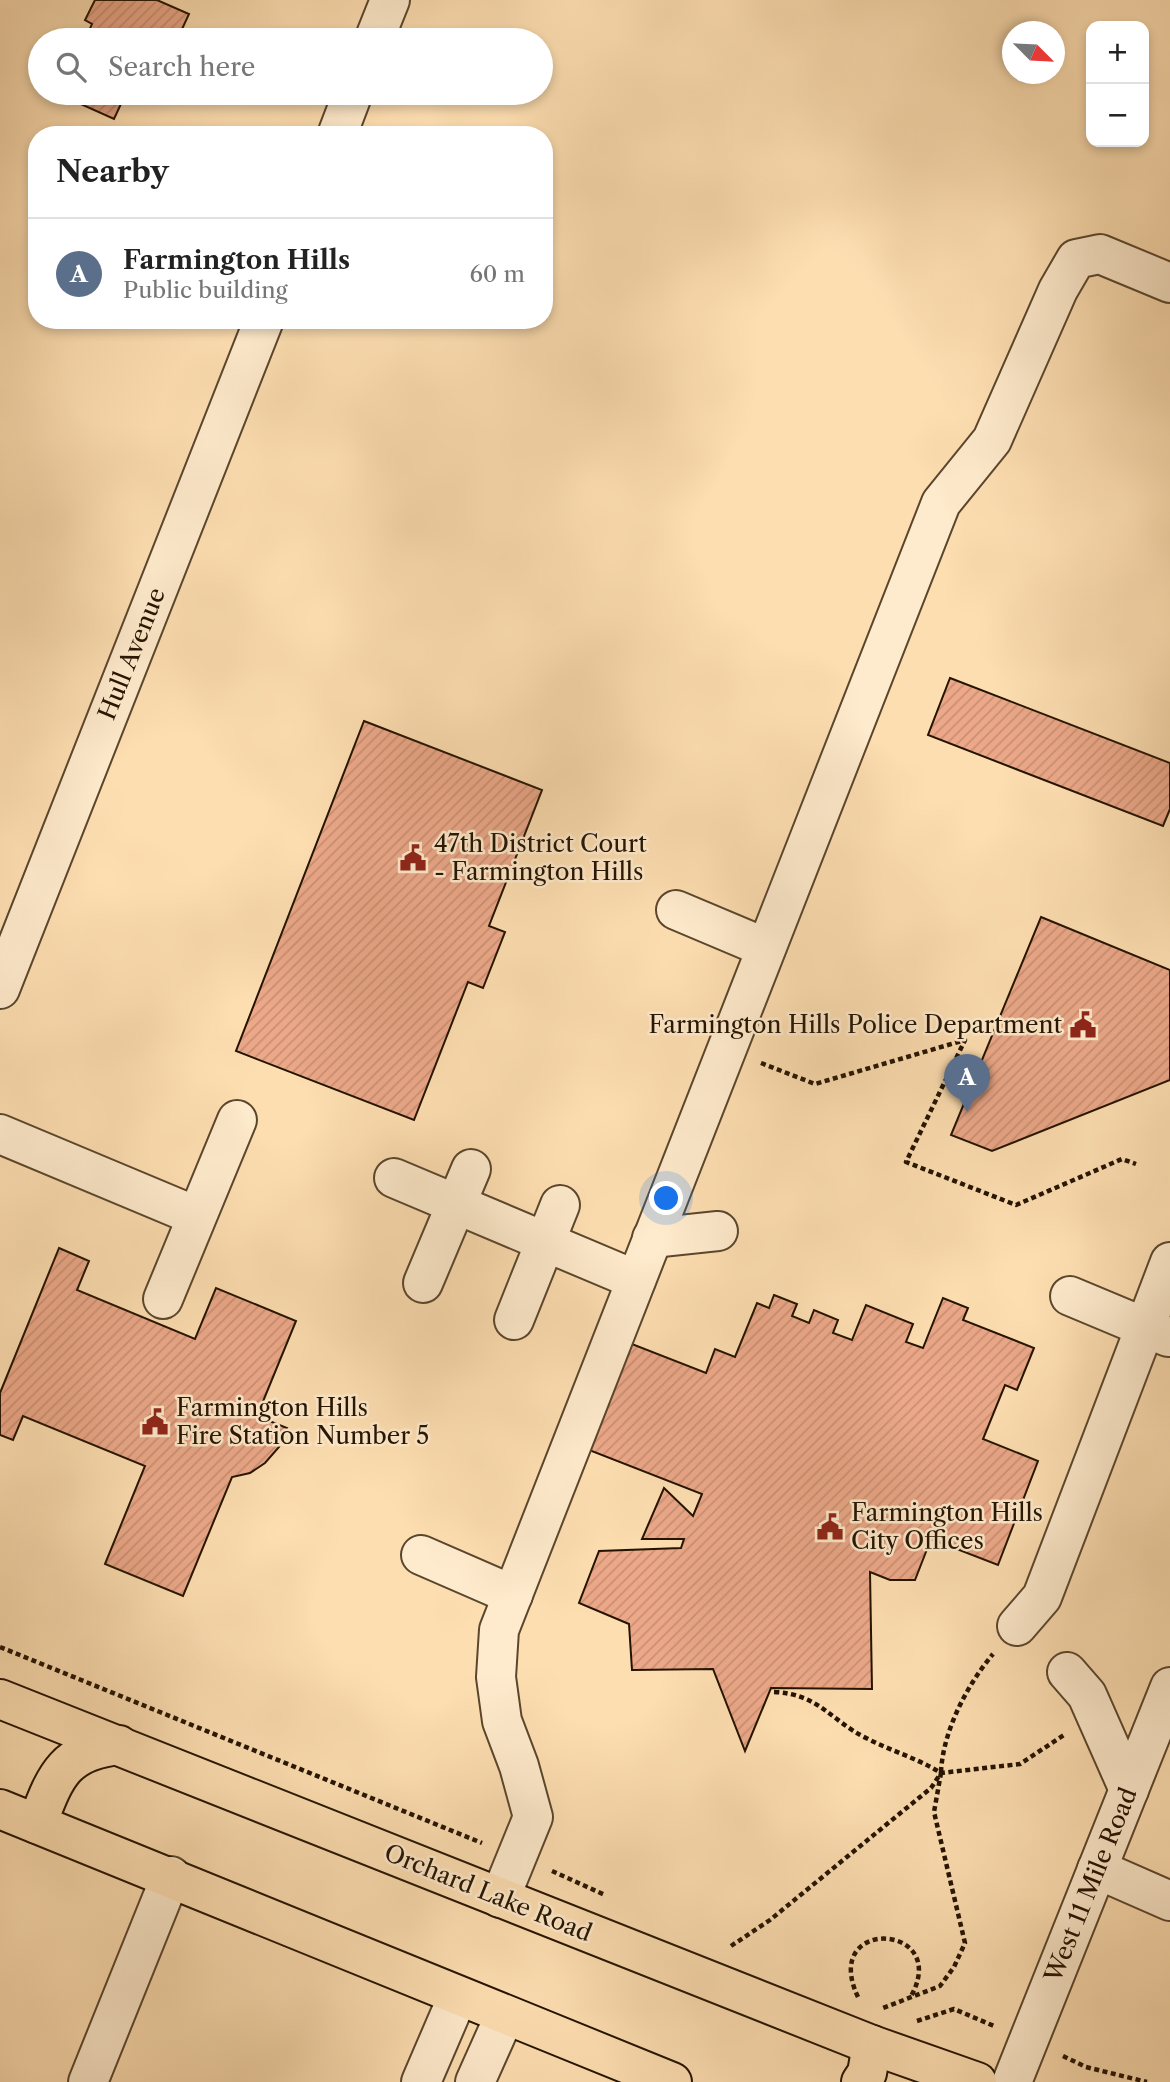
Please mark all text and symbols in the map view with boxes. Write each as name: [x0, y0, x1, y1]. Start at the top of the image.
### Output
north arrow: [1002, 21, 1065, 84]
map controls: [1086, 21, 1149, 147]
button: +: [1086, 21, 1149, 84]
search box: [28, 28, 553, 105]
icon: search: [52, 48, 90, 86]
text: Search here: [108, 51, 255, 83]
button: −: [1086, 84, 1149, 147]
text: Nearby: [56, 153, 169, 190]
text: Farmington Hills: [123, 244, 350, 276]
text: A: [70, 260, 88, 288]
text: 60 m: [469, 260, 525, 288]
text: Public building: [123, 276, 288, 304]
street label: Hull Avenue: [92, 583, 171, 724]
place label: 47th District Court - Farmington Hills: [434, 829, 647, 886]
public building icon: 47th District Court - Farmington Hills: [398, 843, 428, 873]
place label: Farmington Hills Police Department: [649, 1010, 1063, 1039]
public building icon: Farmington Hills Police Department: [1068, 1010, 1098, 1040]
pin: A: [944, 1054, 990, 1112]
your location: [649, 1181, 683, 1215]
place label: Farmington Hills Fire Station Number 5: [176, 1393, 429, 1450]
public building icon: Farmington Hills Fire Station Number 5: [140, 1407, 170, 1437]
place label: Farmington Hills City Offices: [851, 1498, 1043, 1555]
public building icon: Farmington Hills City Offices: [815, 1512, 845, 1542]
street label: West 11 Mile Road: [1038, 1783, 1143, 1987]
street label: Orchard Lake Road: [380, 1838, 597, 1948]

